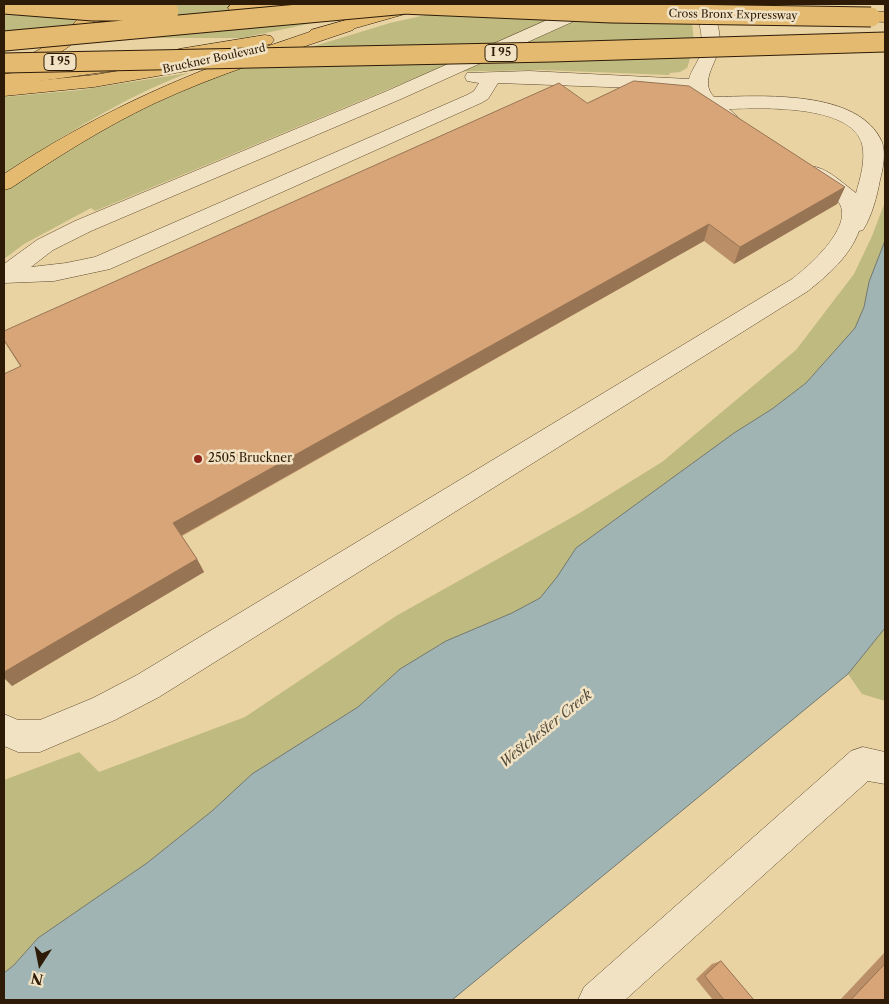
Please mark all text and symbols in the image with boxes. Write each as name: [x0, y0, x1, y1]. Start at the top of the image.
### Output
street label: Cross Bronx Expressway: [669, 7, 797, 23]
street label: Bruckner Boulevard: [161, 42, 267, 76]
road number: I 95: [485, 44, 517, 62]
road number: I 95: [44, 54, 76, 70]
place label: 2505 Bruckner: [208, 452, 292, 466]
marker: 2505 Bruckner: [192, 453, 204, 465]
water label: Westchester Creek: [496, 687, 596, 771]
north arrow: [15, 939, 65, 989]
text: N: [29, 969, 45, 989]

